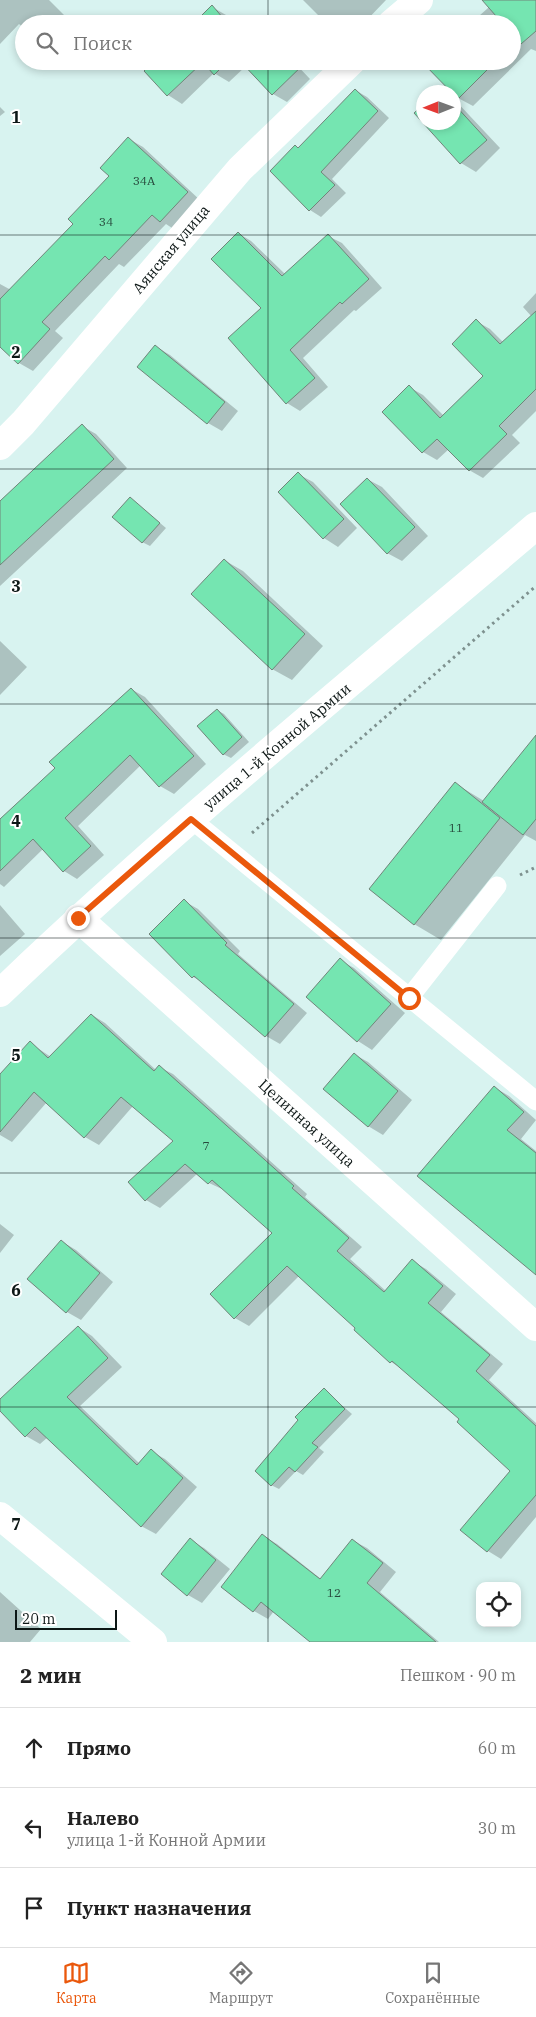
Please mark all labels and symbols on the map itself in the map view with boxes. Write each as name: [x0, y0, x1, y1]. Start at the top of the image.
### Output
north arrow: [416, 85, 461, 130]
text: 1: [11, 107, 21, 127]
house number: 34А: [133, 173, 156, 188]
street label: Аянская улица: [128, 201, 214, 297]
house number: 34: [99, 214, 113, 229]
text: 2: [11, 342, 21, 362]
text: 3: [11, 576, 21, 596]
street label: улица 1-й Конной Армии: [199, 679, 355, 813]
text: 4: [11, 811, 21, 831]
house number: 11: [449, 820, 463, 835]
route end: [67, 907, 90, 930]
route start: [398, 987, 421, 1010]
text: 5: [11, 1045, 21, 1065]
street label: Целинная улица: [255, 1075, 359, 1171]
house number: 7: [202, 1138, 210, 1153]
text: 6: [11, 1280, 21, 1300]
text: 7: [11, 1514, 21, 1534]
house number: 12: [327, 1585, 341, 1600]
scale bar: [15, 1607, 118, 1630]

